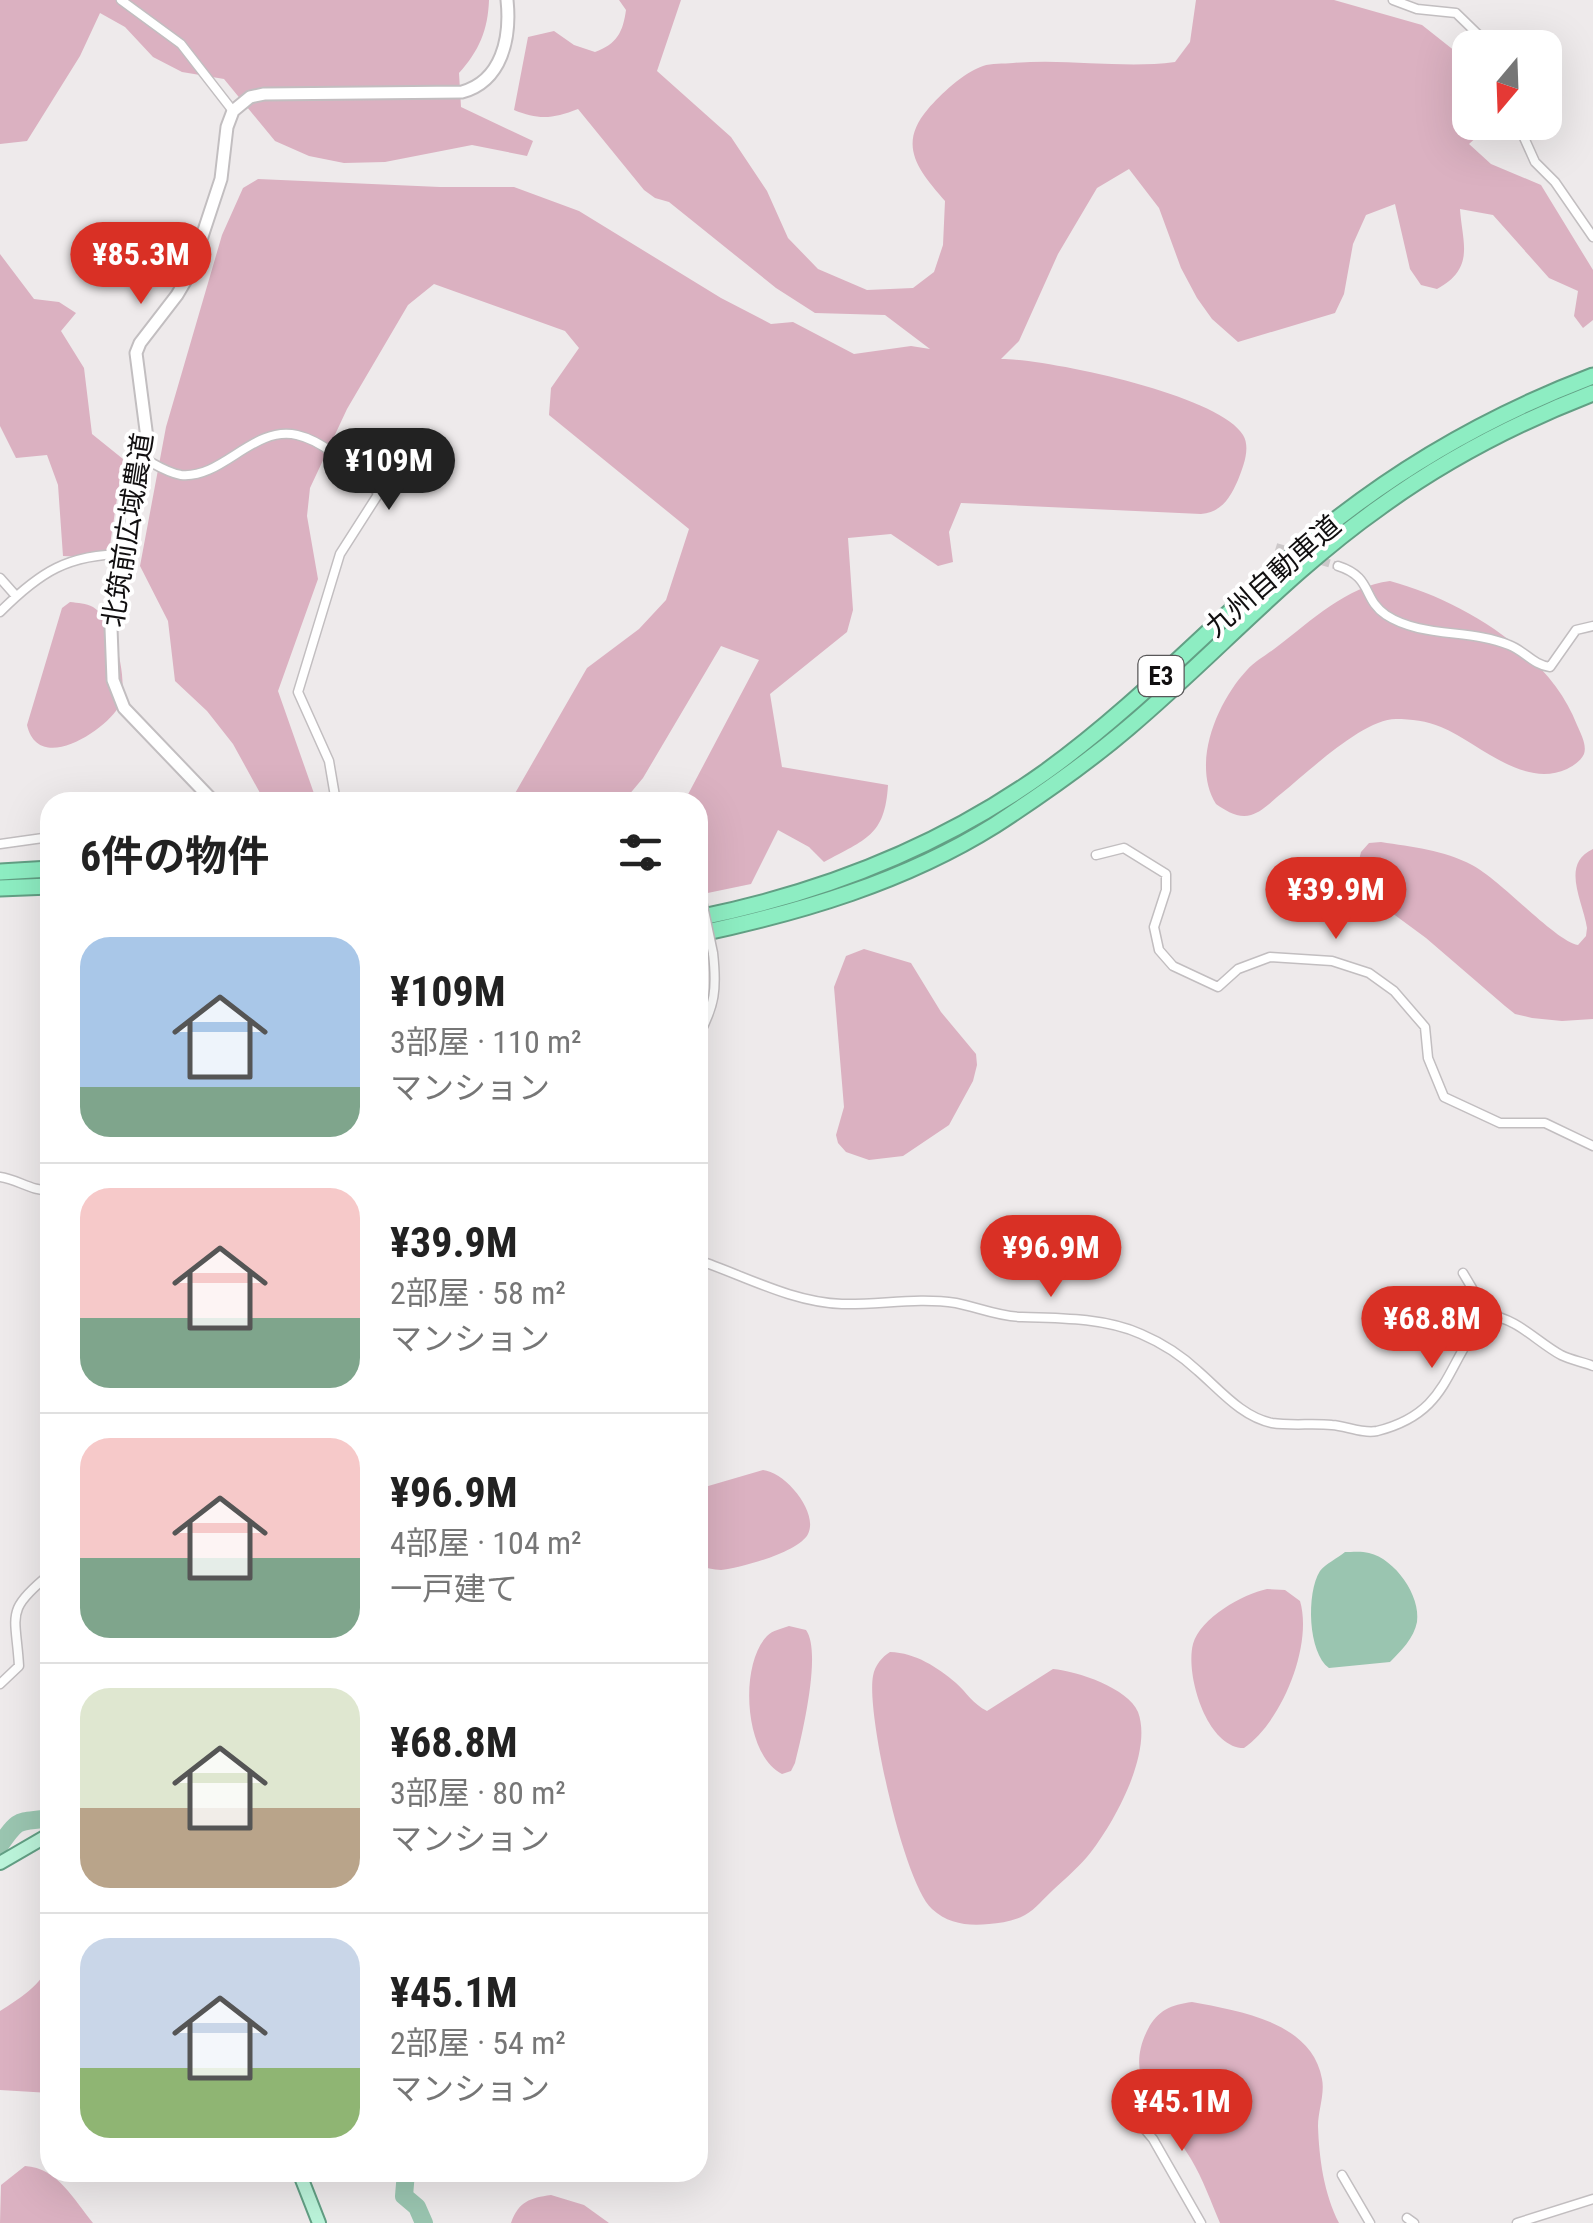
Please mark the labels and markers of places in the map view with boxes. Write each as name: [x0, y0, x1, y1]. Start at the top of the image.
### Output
pin: ¥85.3M: [60, 222, 222, 307]
pin: ¥109M: [319, 428, 459, 513]
pin: ¥39.9M: [1255, 857, 1417, 942]
pin: ¥96.9M: [970, 1215, 1132, 1300]
pin: ¥68.8M: [1351, 1286, 1513, 1371]
pin: ¥45.1M: [1101, 2069, 1263, 2154]

